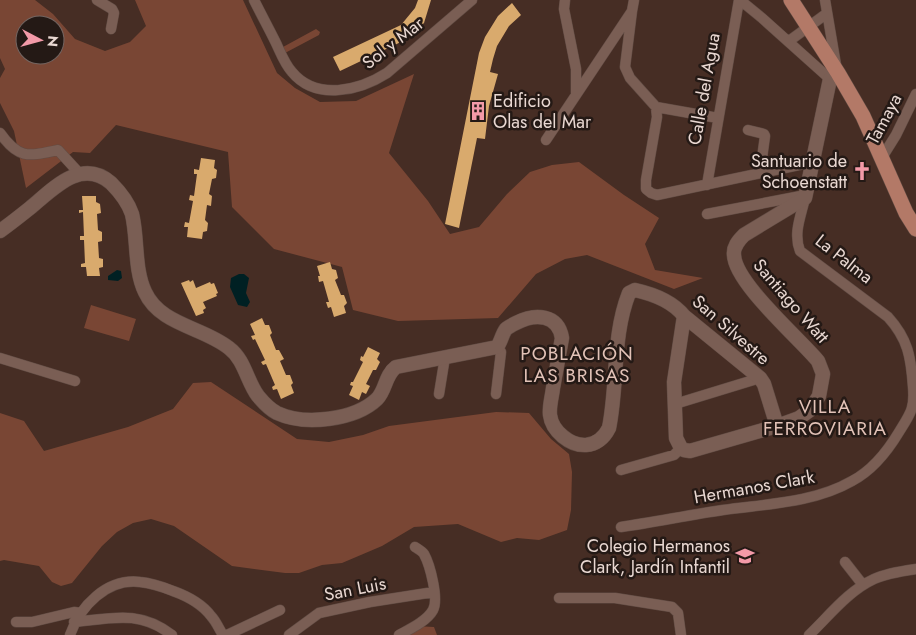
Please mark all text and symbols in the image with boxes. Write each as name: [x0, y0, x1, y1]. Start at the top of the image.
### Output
street label: Sol y Mar: [357, 10, 430, 75]
north arrow: [15, 15, 65, 65]
street label: Calle del Agua: [681, 31, 727, 147]
text: N: [42, 35, 63, 48]
place label: Edificio Olas del Mar: [493, 88, 592, 135]
street label: Tamaya: [860, 89, 908, 149]
building icon: Edificio Olas del Mar: [467, 100, 489, 122]
place label: Santuario de Schoenstatt: [751, 148, 848, 195]
church icon: Santuario de Schoenstatt: [851, 160, 873, 182]
street label: La Palma: [810, 228, 878, 290]
street label: Santiago Watt: [747, 253, 836, 349]
street label: San Silvestre: [686, 289, 776, 371]
district label: POBLACIÓN LAS BRISAS: [520, 340, 634, 389]
district label: VILLA FERROVIARIA: [763, 393, 887, 442]
street label: Hermanos Clark: [692, 464, 816, 510]
place label: Colegio Hermanos Clark, Jardín Infantil: [580, 533, 730, 580]
school or university icon: Colegio Hermanos Clark, Jardín Infantil: [734, 545, 756, 567]
street label: San Luis: [322, 570, 388, 608]

